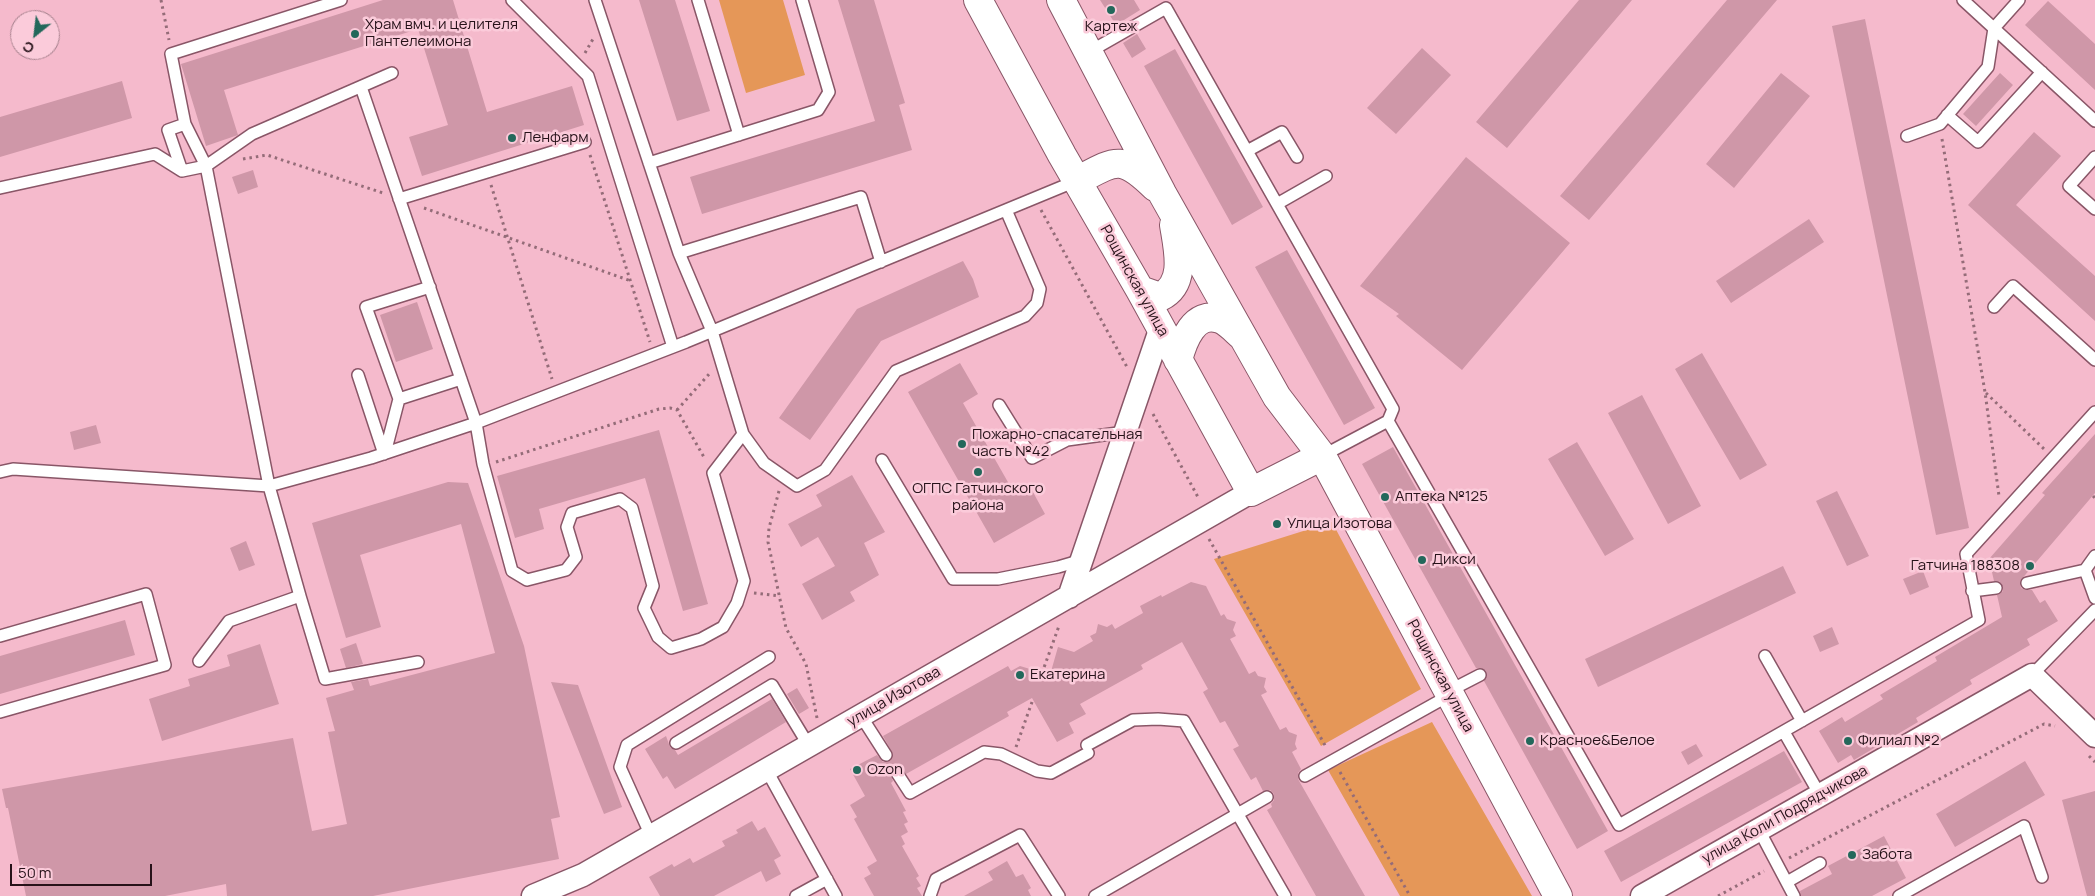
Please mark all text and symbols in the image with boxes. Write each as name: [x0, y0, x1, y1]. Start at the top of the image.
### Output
marker: Картеж: [1105, 4, 1117, 16]
north arrow: [10, 10, 60, 60]
place label: Храм вмч. и целителя Пантелеимона: [365, 16, 518, 51]
place label: Картеж: [1085, 18, 1137, 36]
marker: Храм вмч. и целителя Пантелеимона: [349, 28, 361, 40]
text: С: [19, 37, 37, 58]
place label: Ленфарм: [522, 129, 589, 147]
marker: Ленфарм: [506, 132, 518, 144]
street label: Рощинская улица: [1096, 222, 1172, 340]
place label: Пожарно-спасательная часть №42: [972, 426, 1143, 461]
marker: Пожарно-спасательная часть №42: [956, 438, 968, 450]
marker: ОГПС Гатчинского района: [972, 466, 984, 478]
place label: ОГПС Гатчинского района: [912, 480, 1044, 515]
place label: Аптека №125: [1395, 488, 1488, 506]
marker: Аптека №125: [1379, 491, 1391, 503]
place label: Улица Изотова: [1287, 515, 1392, 533]
marker: Улица Изотова: [1271, 518, 1283, 530]
place label: Дикси: [1432, 551, 1476, 569]
marker: Дикси: [1416, 554, 1428, 566]
place label: Гатчина 188308: [1911, 557, 2020, 575]
marker: Гатчина 188308: [2024, 560, 2036, 572]
street label: Рощинская улица: [1403, 617, 1477, 735]
street label: улица Изотова: [844, 663, 944, 731]
place label: Екатерина: [1030, 666, 1105, 684]
marker: Екатерина: [1014, 669, 1026, 681]
place label: Красное&Белое: [1540, 732, 1655, 750]
place label: Филиал №2: [1858, 732, 1939, 750]
marker: Красное&Белое: [1524, 735, 1536, 747]
marker: Филиал №2: [1842, 735, 1854, 747]
place label: Ozon: [867, 761, 903, 779]
street label: улица Коли Подрядчикова: [1699, 762, 1871, 868]
marker: Ozon: [851, 764, 863, 776]
place label: Забота: [1862, 846, 1912, 864]
marker: Забота: [1846, 849, 1858, 861]
scale bar: [12, 854, 155, 886]
text: 50 m: [18, 862, 52, 883]

